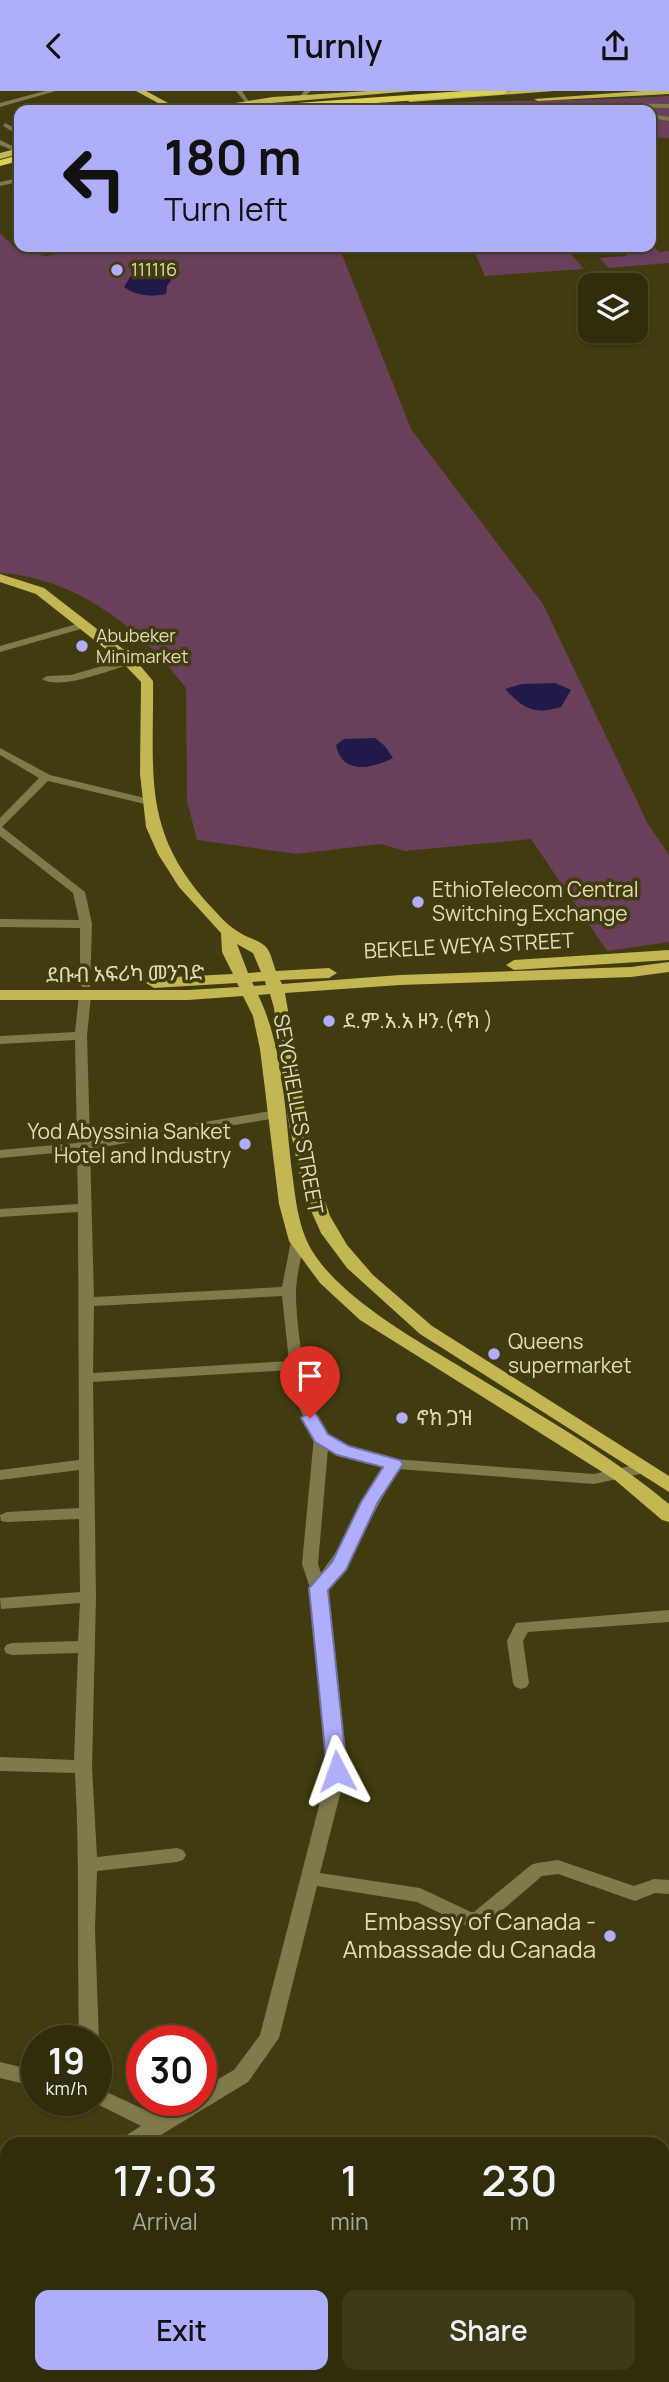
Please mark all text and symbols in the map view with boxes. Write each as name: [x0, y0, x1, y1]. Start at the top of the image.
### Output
text: Turnly: [287, 24, 382, 68]
icon: back: [35, 27, 73, 65]
icon: share: [596, 27, 634, 65]
text: 180 m: [164, 123, 302, 190]
icon: left: [49, 133, 140, 224]
text: Turn left: [164, 187, 288, 231]
place label: 111116: [131, 257, 177, 281]
marker: 111116: [109, 262, 125, 278]
map controls: [578, 273, 648, 343]
button: layers: [578, 273, 648, 343]
place label: Abubeker Minimarket: [96, 623, 188, 668]
marker: Abubeker Minimarket: [74, 638, 90, 654]
place label: EthioTelecom Central Switching Exchange: [432, 875, 639, 927]
marker: EthioTelecom Central Switching Exchange: [410, 894, 426, 910]
street label: BEKELE WEYA STREET: [363, 925, 575, 964]
street label: ደቡብ አፍሪካ መንገድ: [46, 958, 204, 988]
place label: ደ.ም.አ.አ ዞን.(ኖክ ): [343, 1006, 493, 1034]
street label: SEYCHELLES STREET: [268, 1012, 330, 1216]
marker: ደ.ም.አ.አ ዞን.(ኖክ ): [321, 1013, 337, 1029]
place label: Yod Abyssinia Sanket Hotel and Industry: [28, 1117, 231, 1169]
marker: Yod Abyssinia Sanket Hotel and Industry: [237, 1136, 253, 1152]
place label: Queens supermarket: [508, 1327, 632, 1379]
pin: [280, 1346, 340, 1418]
marker: Queens supermarket: [486, 1346, 502, 1362]
icon: arrive: [291, 1357, 329, 1395]
place label: ኖክ ጋዝ: [416, 1403, 473, 1431]
marker: ኖክ ጋዝ: [394, 1410, 410, 1426]
position arrow: [300, 1734, 374, 1808]
place label: Embassy of Canada - Ambassade du Canada: [342, 1904, 596, 1965]
marker: Embassy of Canada - Ambassade du Canada: [602, 1928, 618, 1944]
speed limit sign: 30: [126, 2025, 217, 2116]
text: 19: [48, 2037, 85, 2085]
text: km/h: [46, 2076, 87, 2100]
text: 17:03: [113, 2151, 217, 2209]
text: 1: [341, 2151, 358, 2209]
text: 230: [482, 2151, 557, 2209]
text: Arrival: [132, 2205, 198, 2237]
text: min: [330, 2205, 369, 2237]
text: m: [510, 2205, 529, 2237]
button: Exit: [35, 2290, 328, 2370]
button: Share: [342, 2290, 635, 2370]

